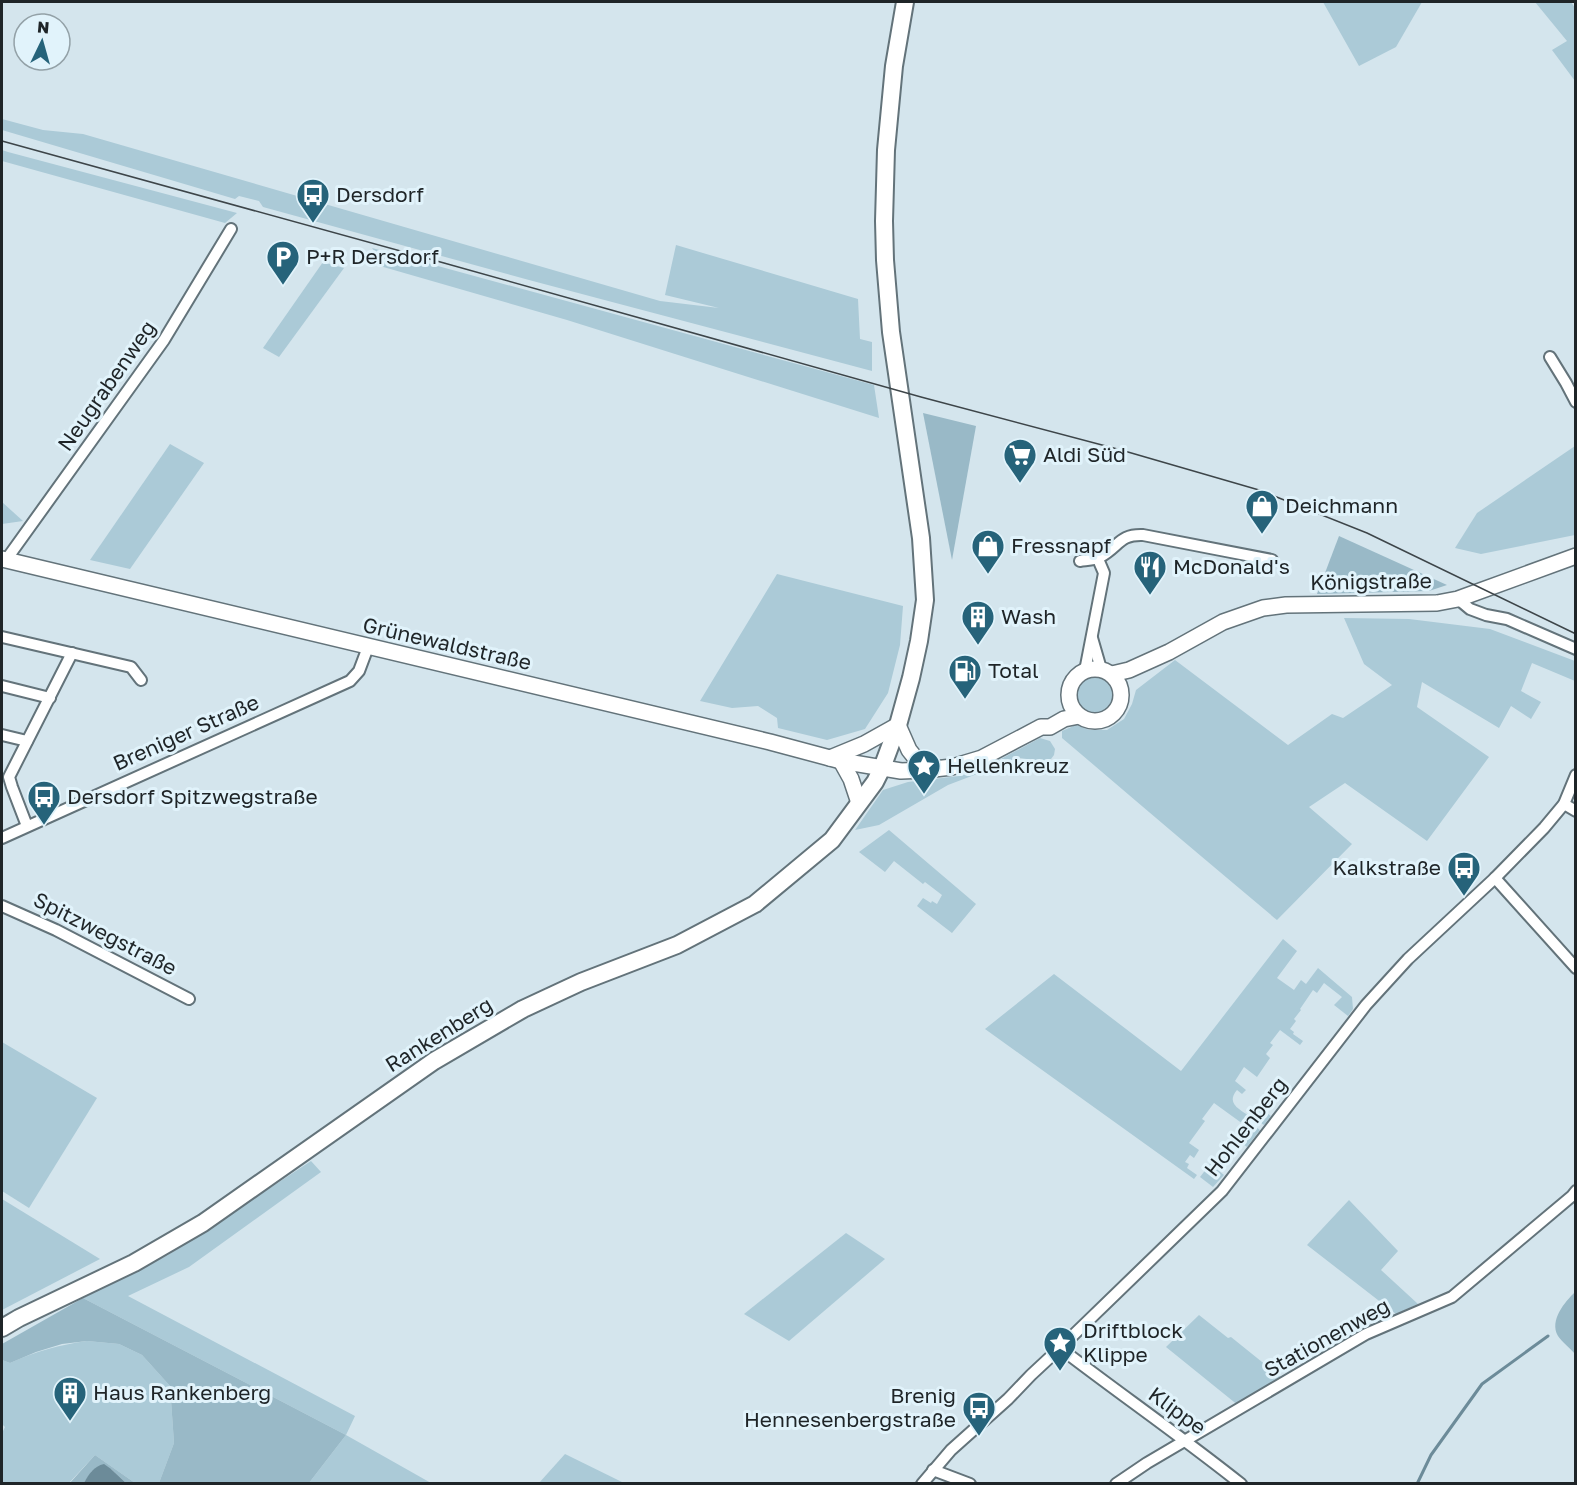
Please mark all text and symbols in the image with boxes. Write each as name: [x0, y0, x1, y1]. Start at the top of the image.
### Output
north arrow: [12, 12, 72, 72]
text: N: [36, 17, 50, 38]
bus stop icon: Dersdorf: [295, 177, 331, 224]
place label: Dersdorf: [336, 181, 424, 207]
parking icon: P+R Dersdorf: [265, 239, 301, 286]
place label: P+R Dersdorf: [306, 243, 439, 269]
street label: Neugrabenweg: [52, 315, 161, 456]
supermarket icon: Aldi Süd: [1002, 437, 1038, 484]
place label: Aldi Süd: [1043, 441, 1126, 467]
shop icon: Deichmann: [1244, 488, 1280, 535]
place label: Deichmann: [1285, 492, 1398, 518]
shop icon: Fressnapf: [970, 528, 1006, 575]
place label: Fressnapf: [1011, 532, 1111, 558]
restaurant icon: McDonald's: [1132, 549, 1168, 596]
place label: McDonald's: [1173, 553, 1290, 579]
street label: Königstraße: [1310, 567, 1432, 595]
building icon: Wash: [960, 599, 996, 646]
place label: Wash: [1001, 603, 1056, 629]
street label: Grünewaldstraße: [360, 611, 534, 675]
fuel station icon: Total: [947, 653, 983, 700]
place label: Total: [988, 657, 1039, 683]
street label: Breniger Straße: [109, 688, 263, 776]
place icon: Hellenkreuz: [906, 748, 942, 795]
place label: Hellenkreuz: [947, 752, 1069, 778]
bus stop icon: Dersdorf Spitzwegstraße: [26, 779, 62, 826]
place label: Dersdorf Spitzwegstraße: [67, 783, 318, 809]
bus stop icon: Kalkstraße: [1446, 850, 1482, 897]
place label: Kalkstraße: [1333, 854, 1441, 880]
street label: Spitzwegstraße: [29, 886, 181, 980]
street label: Rankenberg: [380, 991, 497, 1077]
street label: Hohlenberg: [1198, 1071, 1292, 1181]
street label: Stationenweg: [1259, 1292, 1394, 1382]
place label: Driftblock Klippe: [1083, 1317, 1183, 1367]
place icon: Driftblock Klippe: [1042, 1325, 1078, 1372]
building icon: Haus Rankenberg: [52, 1375, 88, 1422]
place label: Haus Rankenberg: [93, 1379, 271, 1405]
street label: Klippe: [1144, 1381, 1211, 1440]
place label: Brenig Hennesenbergstraße: [744, 1382, 956, 1432]
bus stop icon: Brenig Hennesenbergstraße: [961, 1390, 997, 1437]

